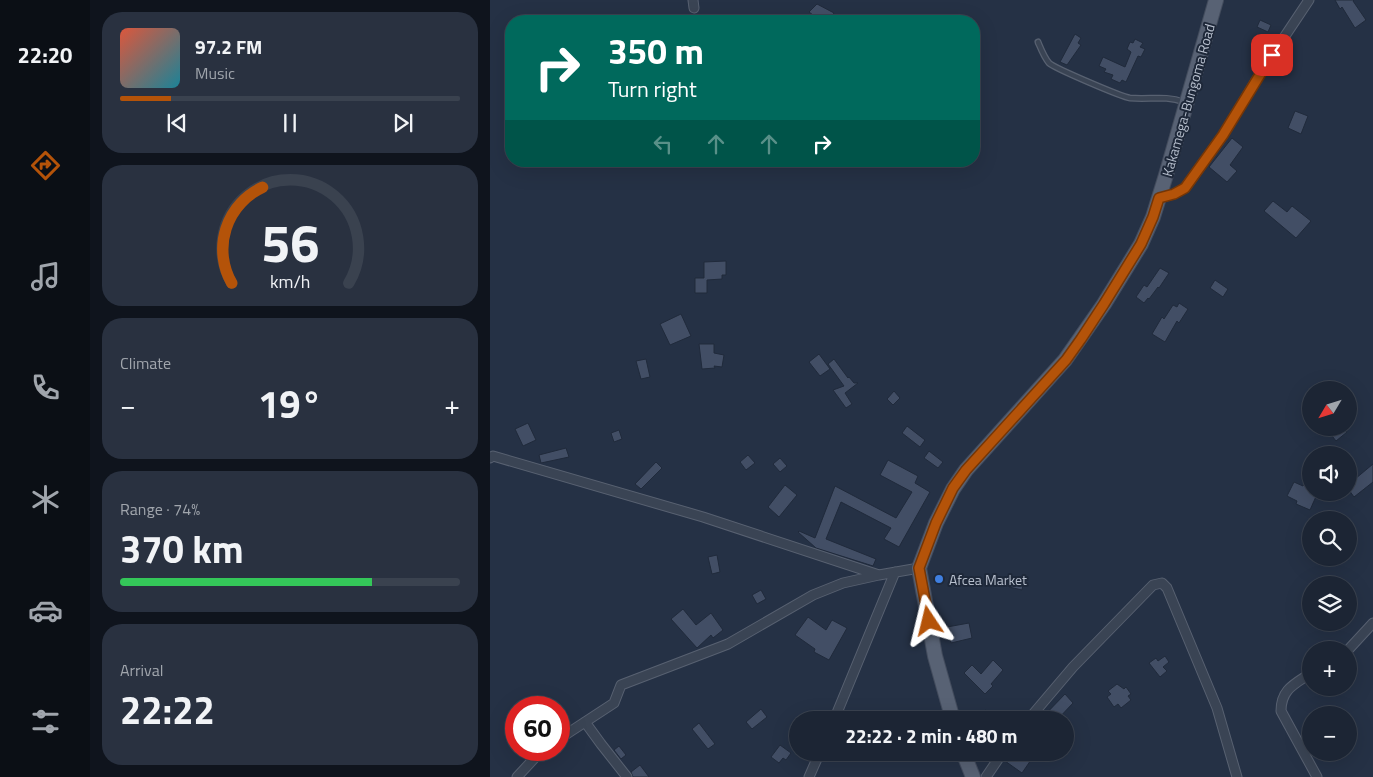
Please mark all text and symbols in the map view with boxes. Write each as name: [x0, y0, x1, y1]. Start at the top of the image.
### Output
street label: Kakamega-Bungoma Road: [1156, 21, 1220, 179]
text: 350 m: [608, 24, 704, 78]
text: 97.2 FM: [195, 32, 262, 61]
pin: [1251, 34, 1293, 76]
icon: right: [525, 35, 590, 100]
text: 22:20: [18, 38, 72, 72]
icon: arrive: [1258, 41, 1286, 69]
text: Music: [195, 61, 235, 85]
text: Turn right: [608, 72, 697, 106]
icon: previous: [163, 109, 191, 137]
icon: pause: [276, 109, 304, 137]
icon: next: [389, 109, 417, 137]
icon: left: [649, 130, 677, 158]
icon: ahead: [702, 130, 730, 158]
icon: ahead: [755, 130, 783, 158]
icon: right: [808, 130, 836, 158]
icon: directions: [28, 148, 63, 183]
text: 56: [261, 203, 319, 282]
icon: music: [28, 259, 63, 294]
text: km/h: [270, 268, 310, 295]
text: Climate: [120, 351, 171, 375]
icon: phone: [28, 370, 63, 405]
text: 19°: [258, 375, 322, 433]
north arrow: [1302, 381, 1358, 436]
map controls: [1302, 381, 1357, 761]
text: −: [120, 383, 136, 426]
text: +: [444, 383, 460, 426]
button: sound: [1302, 446, 1357, 501]
icon: climate: [28, 482, 63, 517]
text: Range · 74%: [120, 497, 200, 521]
button: search: [1302, 511, 1357, 566]
text: 370 km: [120, 520, 244, 578]
place label: Afcea Market: [949, 569, 1027, 590]
marker: Afcea Market: [933, 573, 945, 585]
button: layers: [1302, 576, 1357, 631]
icon: car: [28, 593, 63, 628]
position arrow: [902, 594, 954, 646]
button: +: [1302, 641, 1357, 696]
text: Arrival: [120, 658, 163, 682]
text: 22:22: [120, 681, 215, 739]
speed limit sign: 60: [505, 696, 570, 761]
icon: filters: [28, 704, 63, 739]
button: −: [1302, 706, 1357, 761]
text: 22:22 · 2 min · 480 m: [845, 721, 1018, 750]

